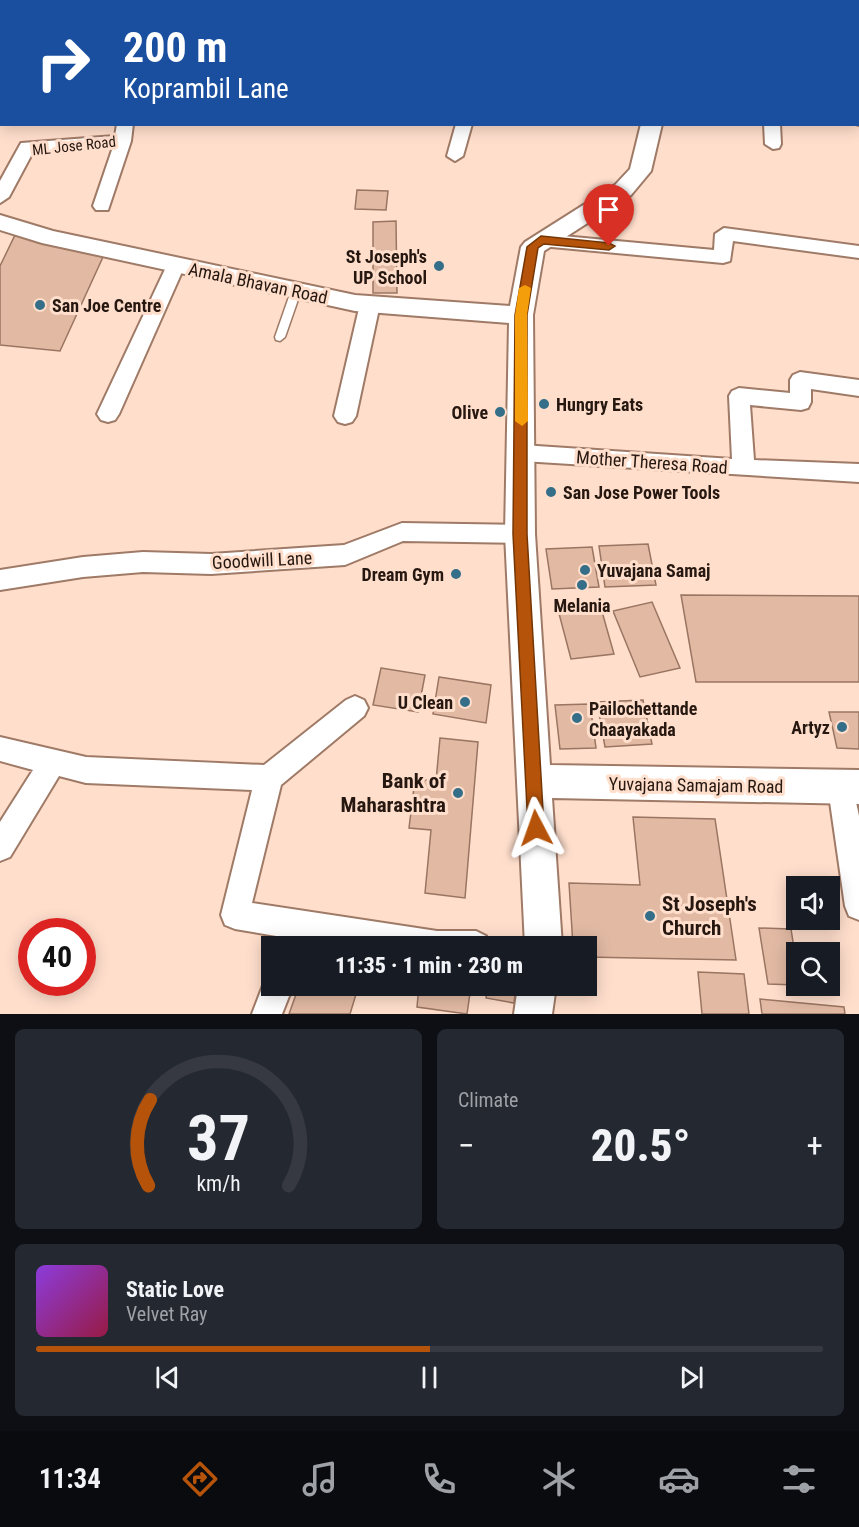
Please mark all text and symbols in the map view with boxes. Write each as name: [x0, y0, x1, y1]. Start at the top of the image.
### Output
text: 200 m: [123, 23, 228, 72]
icon: right: [24, 24, 102, 102]
text: Koprambil Lane: [123, 73, 289, 105]
street label: ML Jose Road: [31, 133, 117, 159]
pin: [583, 184, 634, 246]
icon: arrive: [592, 193, 625, 226]
place label: St Joseph's UP School: [346, 246, 427, 288]
street label: Amala Bhavan Road: [187, 258, 329, 308]
marker: St Joseph's UP School: [432, 259, 446, 273]
place label: San Joe Centre: [52, 295, 162, 316]
marker: San Joe Centre: [33, 298, 47, 312]
place label: Hungry Eats: [556, 394, 643, 415]
marker: Hungry Eats: [537, 397, 551, 411]
place label: Olive: [451, 402, 488, 423]
marker: Olive: [493, 405, 507, 419]
street label: Mother Theresa Road: [576, 446, 728, 478]
place label: San Jose Power Tools: [563, 482, 720, 503]
marker: San Jose Power Tools: [544, 485, 558, 499]
street label: Goodwill Lane: [211, 547, 313, 573]
place label: Yuvajana Samaj: [597, 560, 711, 581]
marker: Yuvajana Samaj: [578, 563, 592, 577]
place label: Dream Gym: [362, 564, 444, 585]
marker: Dream Gym: [449, 567, 463, 581]
marker: Melania: [575, 578, 589, 592]
place label: Melania: [553, 595, 611, 616]
place label: U Clean: [398, 692, 453, 713]
marker: U Clean: [458, 695, 472, 709]
place label: Pailochettande Chaayakada: [589, 698, 698, 740]
marker: Pailochettande Chaayakada: [570, 711, 584, 725]
place label: Artyz: [791, 717, 830, 738]
marker: Artyz: [835, 720, 849, 734]
place label: Bank of Maharashtra: [341, 769, 446, 817]
street label: Yuvajana Samajam Road: [608, 773, 784, 797]
marker: Bank of Maharashtra: [451, 786, 465, 800]
position arrow: [504, 796, 568, 860]
map controls: [786, 876, 840, 996]
button: sound: [786, 876, 840, 930]
place label: St Joseph's Church: [662, 892, 757, 940]
marker: St Joseph's Church: [643, 909, 657, 923]
speed limit sign: 40: [18, 918, 96, 996]
button: search: [786, 942, 840, 996]
text: 11:35 · 1 min · 230 m: [335, 953, 523, 978]
text: Climate: [458, 1088, 518, 1112]
text: 37: [187, 1102, 250, 1175]
text: 20.5°: [591, 1119, 690, 1172]
text: −: [458, 1126, 475, 1165]
text: +: [807, 1126, 823, 1165]
text: km/h: [196, 1171, 241, 1196]
text: Static Love: [126, 1277, 224, 1302]
text: Velvet Ray: [126, 1302, 207, 1326]
icon: previous: [151, 1361, 184, 1394]
icon: pause: [413, 1361, 446, 1394]
icon: next: [675, 1361, 708, 1394]
icon: directions: [179, 1458, 221, 1500]
icon: music: [299, 1458, 341, 1500]
icon: phone: [418, 1458, 460, 1500]
icon: climate: [538, 1458, 580, 1500]
icon: car: [658, 1458, 700, 1500]
icon: filters: [778, 1458, 820, 1500]
text: 11:34: [39, 1463, 101, 1495]

